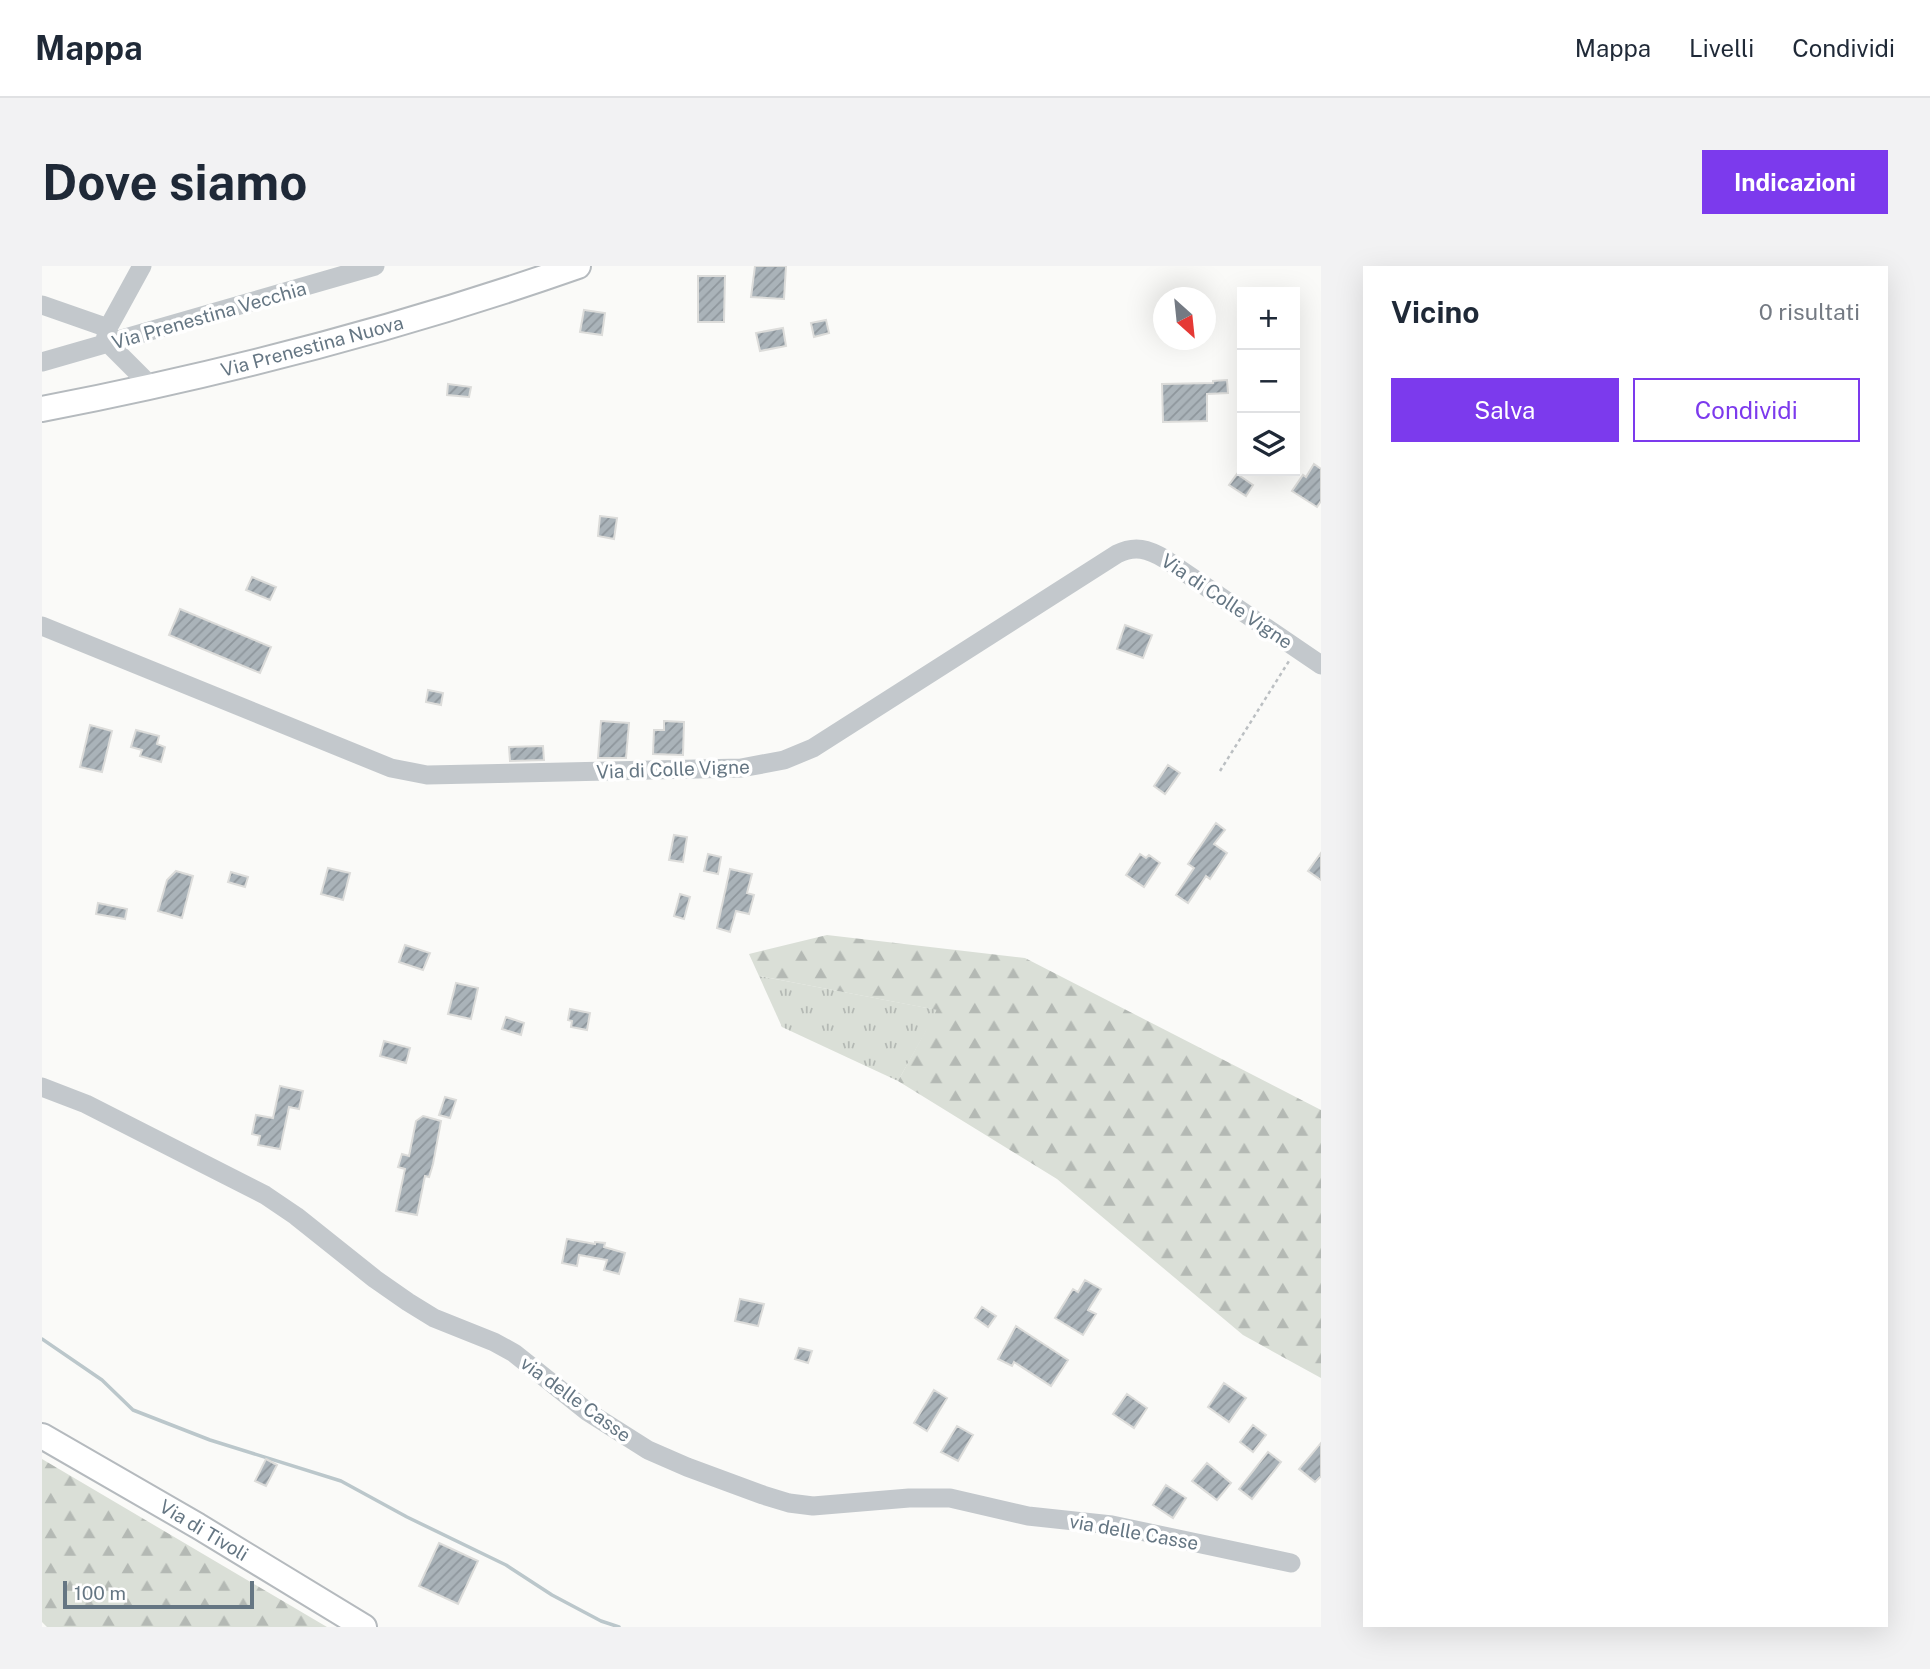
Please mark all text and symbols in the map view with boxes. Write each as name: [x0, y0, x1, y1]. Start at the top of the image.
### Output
text: Mappa: [35, 29, 143, 67]
text: Mappa: [1575, 34, 1651, 62]
text: Livelli: [1689, 34, 1754, 62]
text: Condividi: [1792, 34, 1895, 62]
button: Indicazioni: [1702, 150, 1888, 214]
text: Dove siamo: [42, 153, 307, 211]
street label: Via Prenestina Vecchia: [109, 277, 309, 353]
north arrow: [1153, 287, 1216, 350]
map controls: [1237, 287, 1300, 476]
button: +: [1237, 287, 1300, 350]
text: Vicino: [1391, 294, 1480, 330]
text: 0 risultati: [1759, 298, 1860, 325]
street label: Via Prenestina Nuova: [218, 311, 406, 381]
button: −: [1237, 350, 1300, 413]
button: Salva: [1391, 378, 1619, 442]
button: Condividi: [1633, 378, 1860, 442]
button: layers: [1237, 413, 1300, 476]
street label: Via di Colle Vigne: [1157, 549, 1297, 653]
street label: Via di Colle Vigne: [596, 755, 750, 783]
street label: via delle Casse: [517, 1352, 635, 1446]
street label: Via di Tivoli: [156, 1495, 252, 1565]
street label: via delle Casse: [1068, 1510, 1200, 1554]
scale bar: [63, 1578, 254, 1610]
text: 100 m: [74, 1582, 126, 1604]

